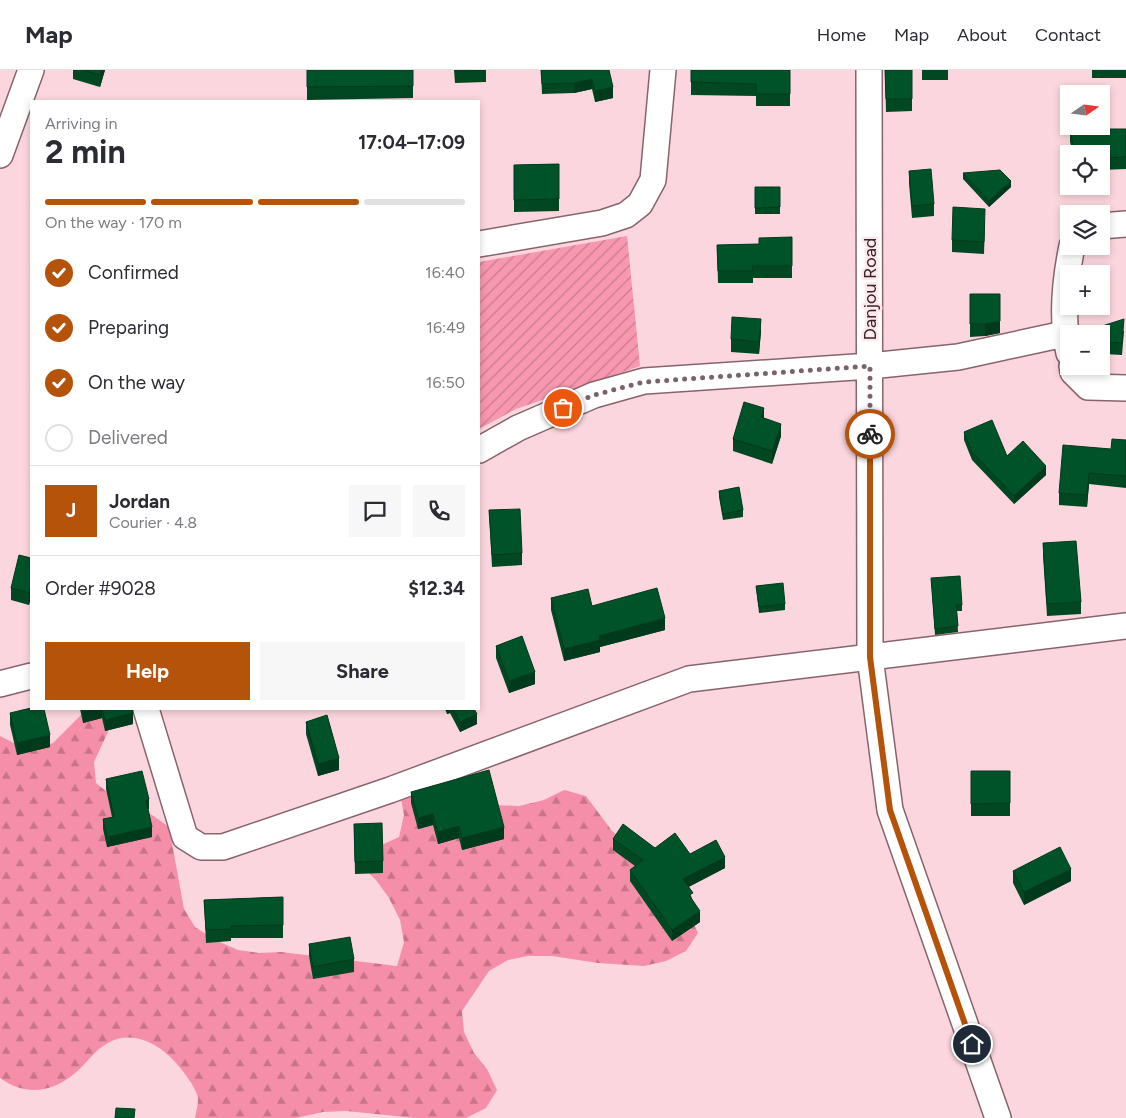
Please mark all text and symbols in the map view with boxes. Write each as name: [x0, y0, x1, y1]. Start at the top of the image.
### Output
text: Map: [25, 20, 73, 49]
text: Home: [817, 24, 866, 46]
text: Map: [894, 24, 929, 46]
text: About: [957, 24, 1007, 46]
text: Contact: [1035, 24, 1101, 46]
north arrow: [1060, 85, 1110, 135]
map controls: [1060, 85, 1110, 375]
text: Arriving in: [45, 114, 117, 133]
text: 17:04–17:09: [358, 131, 465, 154]
text: 2 min: [45, 133, 126, 171]
button: locate: [1060, 145, 1110, 195]
button: layers: [1060, 205, 1110, 255]
text: On the way · 170 m: [45, 213, 182, 232]
street label: Danjou Road: [859, 238, 881, 340]
icon: check: [45, 259, 73, 287]
text: Confirmed: [88, 261, 179, 284]
text: 16:40: [425, 263, 465, 282]
button: +: [1060, 265, 1110, 315]
icon: check: [45, 314, 73, 342]
text: Preparing: [88, 316, 169, 339]
text: 16:49: [426, 318, 465, 337]
button: −: [1060, 325, 1110, 375]
icon: check: [45, 369, 73, 397]
text: On the way: [88, 371, 185, 394]
text: 16:50: [426, 373, 465, 392]
pin: [542, 387, 584, 429]
icon: bag: [549, 394, 577, 422]
courier: [845, 409, 895, 459]
icon: bike: [856, 420, 884, 448]
text: Delivered: [88, 426, 168, 449]
button: chat: [349, 485, 401, 537]
button: phone: [413, 485, 465, 537]
text: Jordan: [109, 490, 170, 513]
text: J: [66, 499, 76, 522]
text: Courier · 4.8: [109, 513, 197, 532]
text: Order #9028: [45, 577, 156, 600]
text: $12.34: [408, 577, 465, 600]
button: Help: [45, 642, 250, 700]
button: Share: [260, 642, 465, 700]
pin: [951, 1023, 993, 1065]
icon: home: [958, 1030, 986, 1058]

